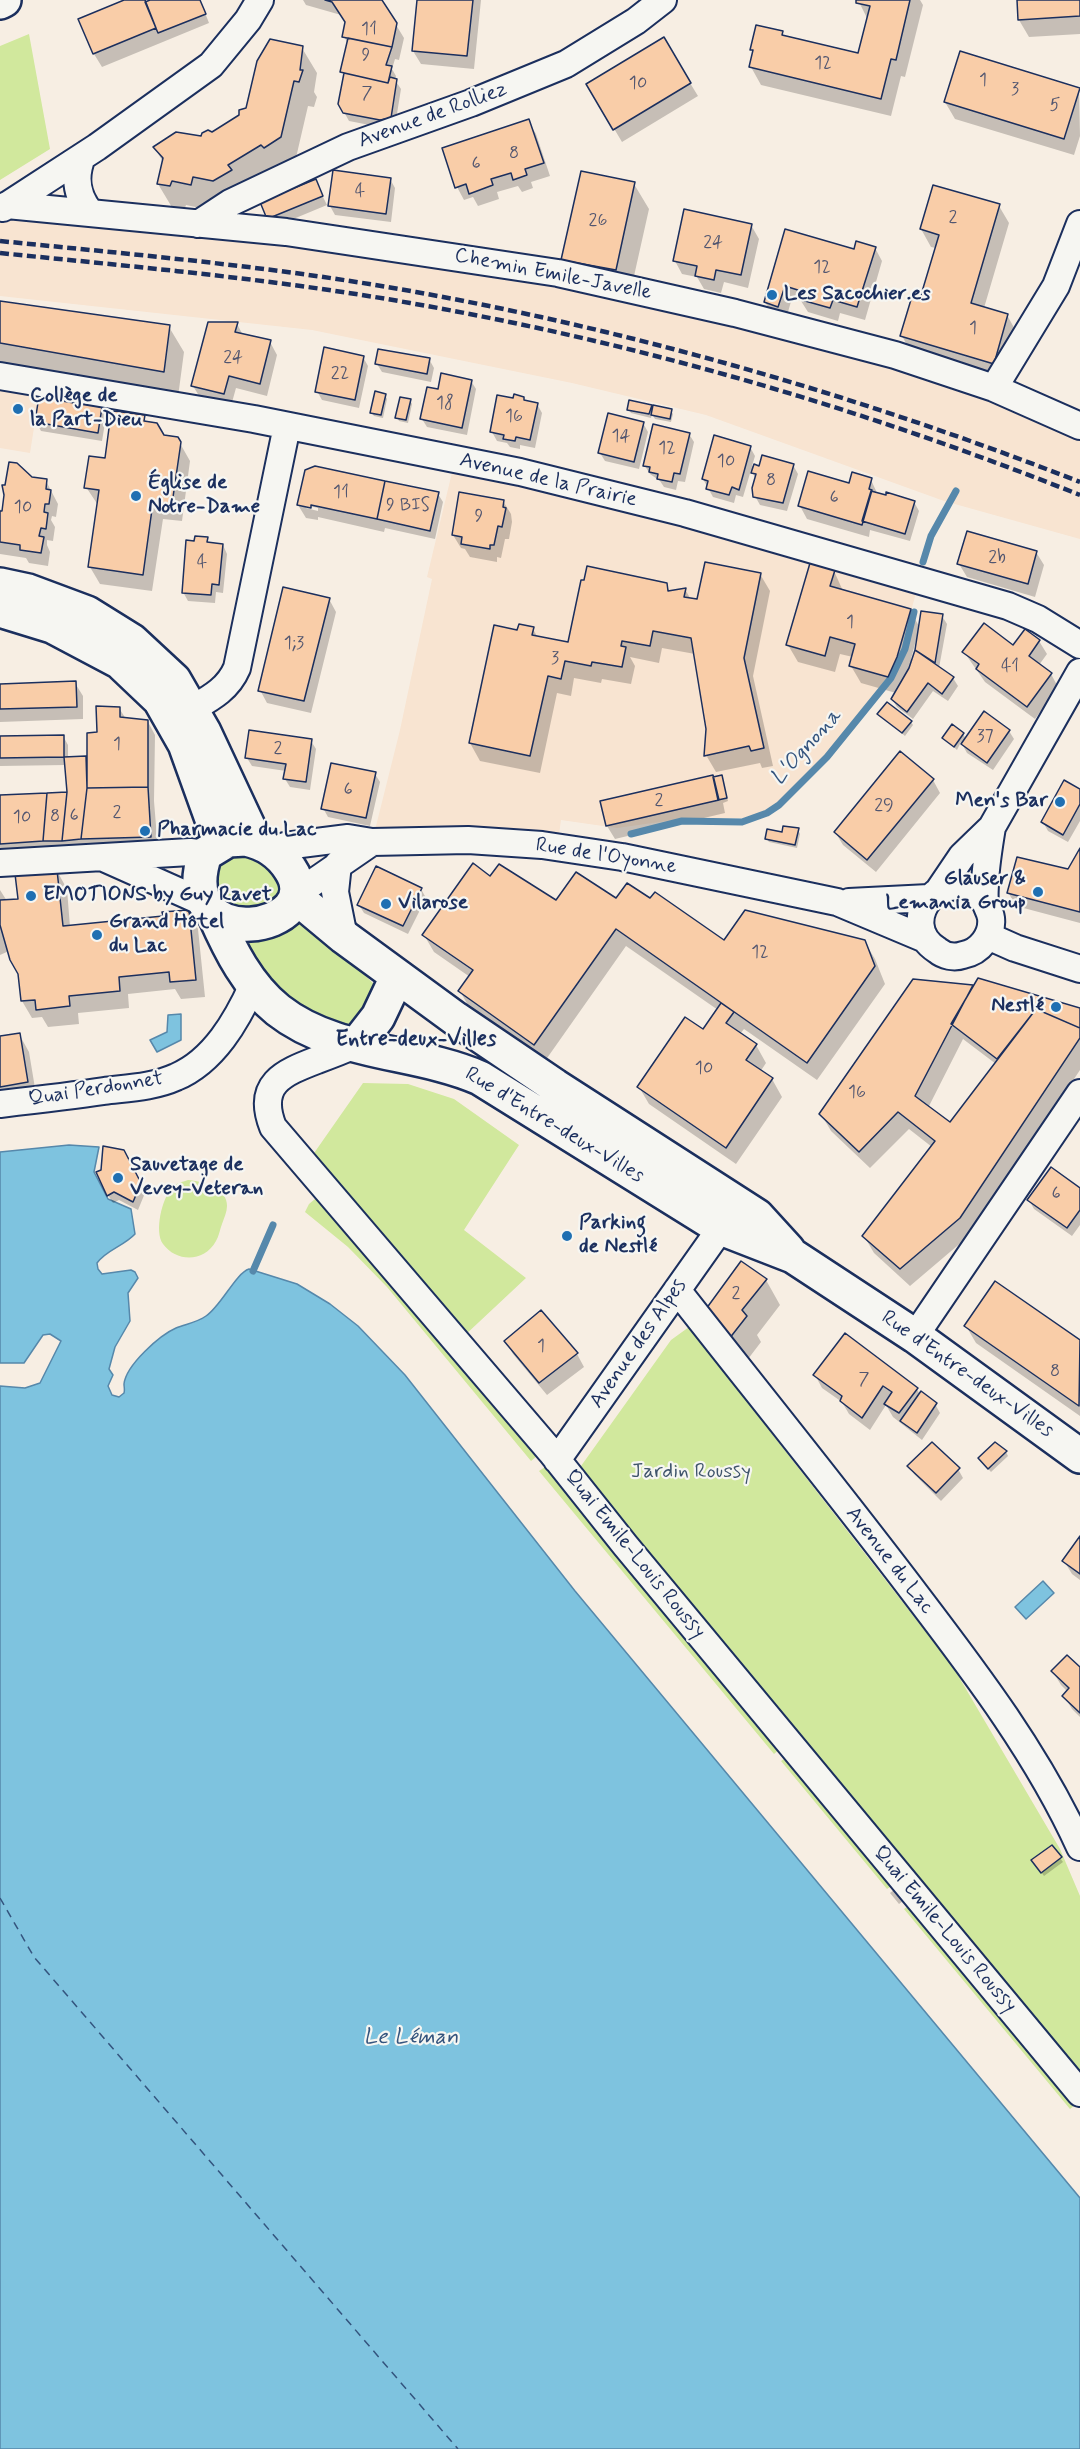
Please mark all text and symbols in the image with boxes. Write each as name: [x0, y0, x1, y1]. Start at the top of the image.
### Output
house number: 11: [361, 19, 377, 41]
house number: 9: [362, 45, 370, 67]
house number: 12: [814, 53, 832, 75]
house number: 1: [979, 70, 987, 92]
house number: 10: [629, 73, 647, 95]
street label: Avenue de Rolliez: [355, 77, 511, 155]
house number: 3: [1011, 79, 1019, 101]
house number: 7: [362, 83, 372, 105]
house number: 5: [1050, 95, 1060, 117]
house number: 8: [509, 143, 519, 165]
house number: 6: [471, 153, 481, 175]
house number: 4: [355, 181, 365, 203]
house number: 2: [949, 207, 957, 229]
house number: 26: [589, 210, 607, 232]
house number: 24: [703, 232, 723, 254]
street label: Chemin Emile-Javelle: [452, 244, 654, 306]
house number: 12: [813, 257, 831, 279]
place label: Les Sacochier.es: [784, 282, 931, 308]
marker: Les Sacochier.es: [765, 288, 779, 302]
house number: 1: [969, 318, 977, 340]
house number: 24: [223, 347, 243, 369]
house number: 22: [331, 363, 349, 385]
place label: Collège de la Part-Dieu: [30, 384, 143, 434]
house number: 18: [436, 393, 454, 415]
marker: Collège de la Part-Dieu: [11, 402, 25, 416]
house number: 16: [505, 406, 523, 428]
house number: 14: [612, 426, 630, 448]
house number: 12: [658, 438, 676, 460]
street label: Avenue de la Prairie: [457, 448, 639, 514]
house number: 10: [717, 451, 735, 473]
house number: 8: [766, 470, 776, 492]
place label: Église de Notre-Dame: [148, 471, 260, 521]
house number: 11: [333, 482, 349, 504]
house number: 6: [829, 487, 839, 509]
marker: Église de Notre-Dame: [129, 489, 143, 503]
house number: 9 BIS: [386, 495, 430, 517]
house number: 10: [14, 497, 32, 519]
house number: 9: [475, 506, 483, 528]
house number: 2b: [988, 547, 1006, 569]
house number: 4: [197, 552, 207, 574]
house number: 1: [846, 612, 854, 634]
house number: 1;3: [284, 633, 304, 655]
house number: 3: [551, 648, 559, 670]
house number: 41: [1001, 656, 1019, 678]
water label: L'Ognona: [766, 705, 848, 791]
house number: 37: [976, 726, 994, 748]
house number: 1: [113, 734, 121, 756]
house number: 2: [274, 738, 282, 760]
house number: 6: [343, 779, 353, 801]
place label: Men's Bar: [955, 789, 1048, 815]
house number: 2: [655, 790, 663, 812]
house number: 29: [874, 795, 894, 817]
marker: Men's Bar: [1053, 795, 1067, 809]
house number: 2: [113, 802, 121, 824]
house number: 6: [69, 805, 79, 827]
house number: 8: [50, 806, 60, 828]
house number: 10: [13, 807, 31, 829]
place label: Pharmacie du Lac: [157, 818, 317, 844]
marker: Pharmacie du Lac: [138, 824, 152, 838]
street label: Rue de l'Oyonne: [534, 833, 678, 881]
place label: Glauser & Lemania Group: [885, 867, 1026, 917]
place label: EMOTIONS by Guy Ravet: [43, 883, 272, 909]
marker: Glauser & Lemania Group: [1031, 885, 1045, 899]
marker: EMOTIONS by Guy Ravet: [24, 889, 38, 903]
place label: Vilarose: [398, 891, 468, 917]
marker: Vilarose: [379, 897, 393, 911]
place label: Grand Hôtel du Lac: [109, 910, 224, 960]
marker: Grand Hôtel du Lac: [90, 928, 104, 942]
house number: 12: [751, 942, 769, 964]
place label: Nestlé: [991, 994, 1044, 1020]
marker: Nestlé: [1049, 1000, 1063, 1014]
district label: Entre-deux-Villes: [335, 1027, 497, 1053]
house number: 10: [695, 1058, 713, 1080]
street label: Rue d'Entre-deux-Villes: [460, 1062, 648, 1190]
street label: Quai Perdonnet: [27, 1067, 165, 1113]
house number: 16: [848, 1082, 866, 1104]
place label: Sauvetage de Vevey-Veteran: [130, 1153, 263, 1203]
marker: Sauvetage de Vevey-Veteran: [111, 1171, 125, 1185]
house number: 6: [1051, 1183, 1061, 1205]
place label: Parking de Nestlé: [579, 1211, 657, 1261]
marker: Parking de Nestlé: [560, 1229, 574, 1243]
street label: Avenue des Alpes: [585, 1274, 693, 1414]
house number: 2: [732, 1283, 740, 1305]
street label: Rue d'Entre-deux-Villes: [876, 1306, 1058, 1444]
house number: 1: [537, 1336, 545, 1358]
house number: 8: [1050, 1361, 1060, 1383]
house number: 7: [859, 1369, 869, 1391]
park label: Jardin Roussy: [631, 1460, 751, 1486]
street label: Quai Emile-Louis Roussy: [558, 1465, 710, 1645]
street label: Avenue du Lac: [839, 1502, 939, 1620]
street label: Quai Emile-Louis Roussy: [867, 1841, 1021, 2019]
water label: Le Léman: [364, 2025, 458, 2051]

